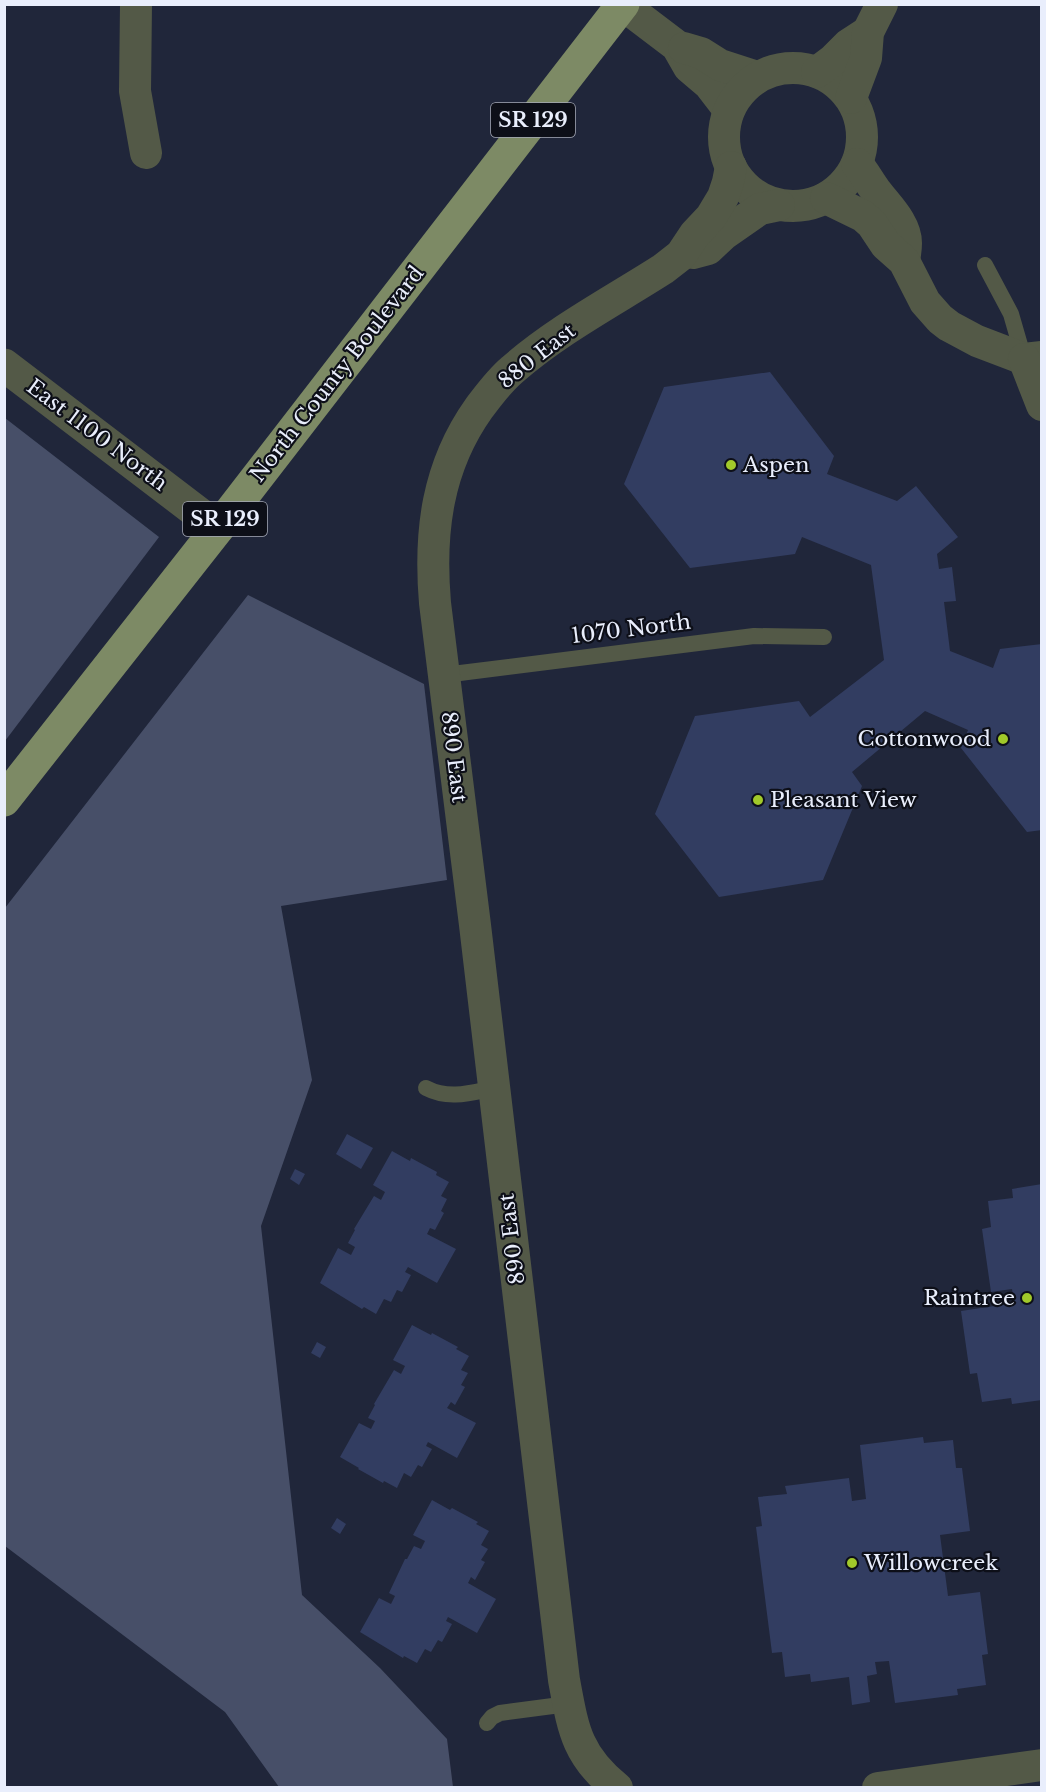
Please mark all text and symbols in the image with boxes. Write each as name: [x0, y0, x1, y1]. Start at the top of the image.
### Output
road number: SR 129: [491, 103, 575, 137]
street label: North County Boulevard: [245, 261, 429, 487]
street label: 880 East: [493, 318, 581, 394]
street label: East 1100 North: [21, 374, 173, 496]
place label: Aspen: [742, 452, 810, 478]
marker: Aspen: [724, 458, 738, 472]
road number: SR 129: [183, 502, 267, 536]
street label: 1070 North: [570, 609, 692, 649]
street label: 890 East: [436, 710, 472, 804]
place label: Cottonwood: [858, 726, 991, 752]
marker: Cottonwood: [996, 732, 1010, 746]
place label: Pleasant View: [770, 787, 917, 813]
marker: Pleasant View: [751, 793, 765, 807]
street label: 890 East: [494, 1192, 530, 1286]
place label: Raintree: [923, 1285, 1015, 1311]
marker: Raintree: [1020, 1291, 1034, 1305]
place label: Willowcreek: [863, 1550, 998, 1576]
marker: Willowcreek: [845, 1556, 859, 1570]

